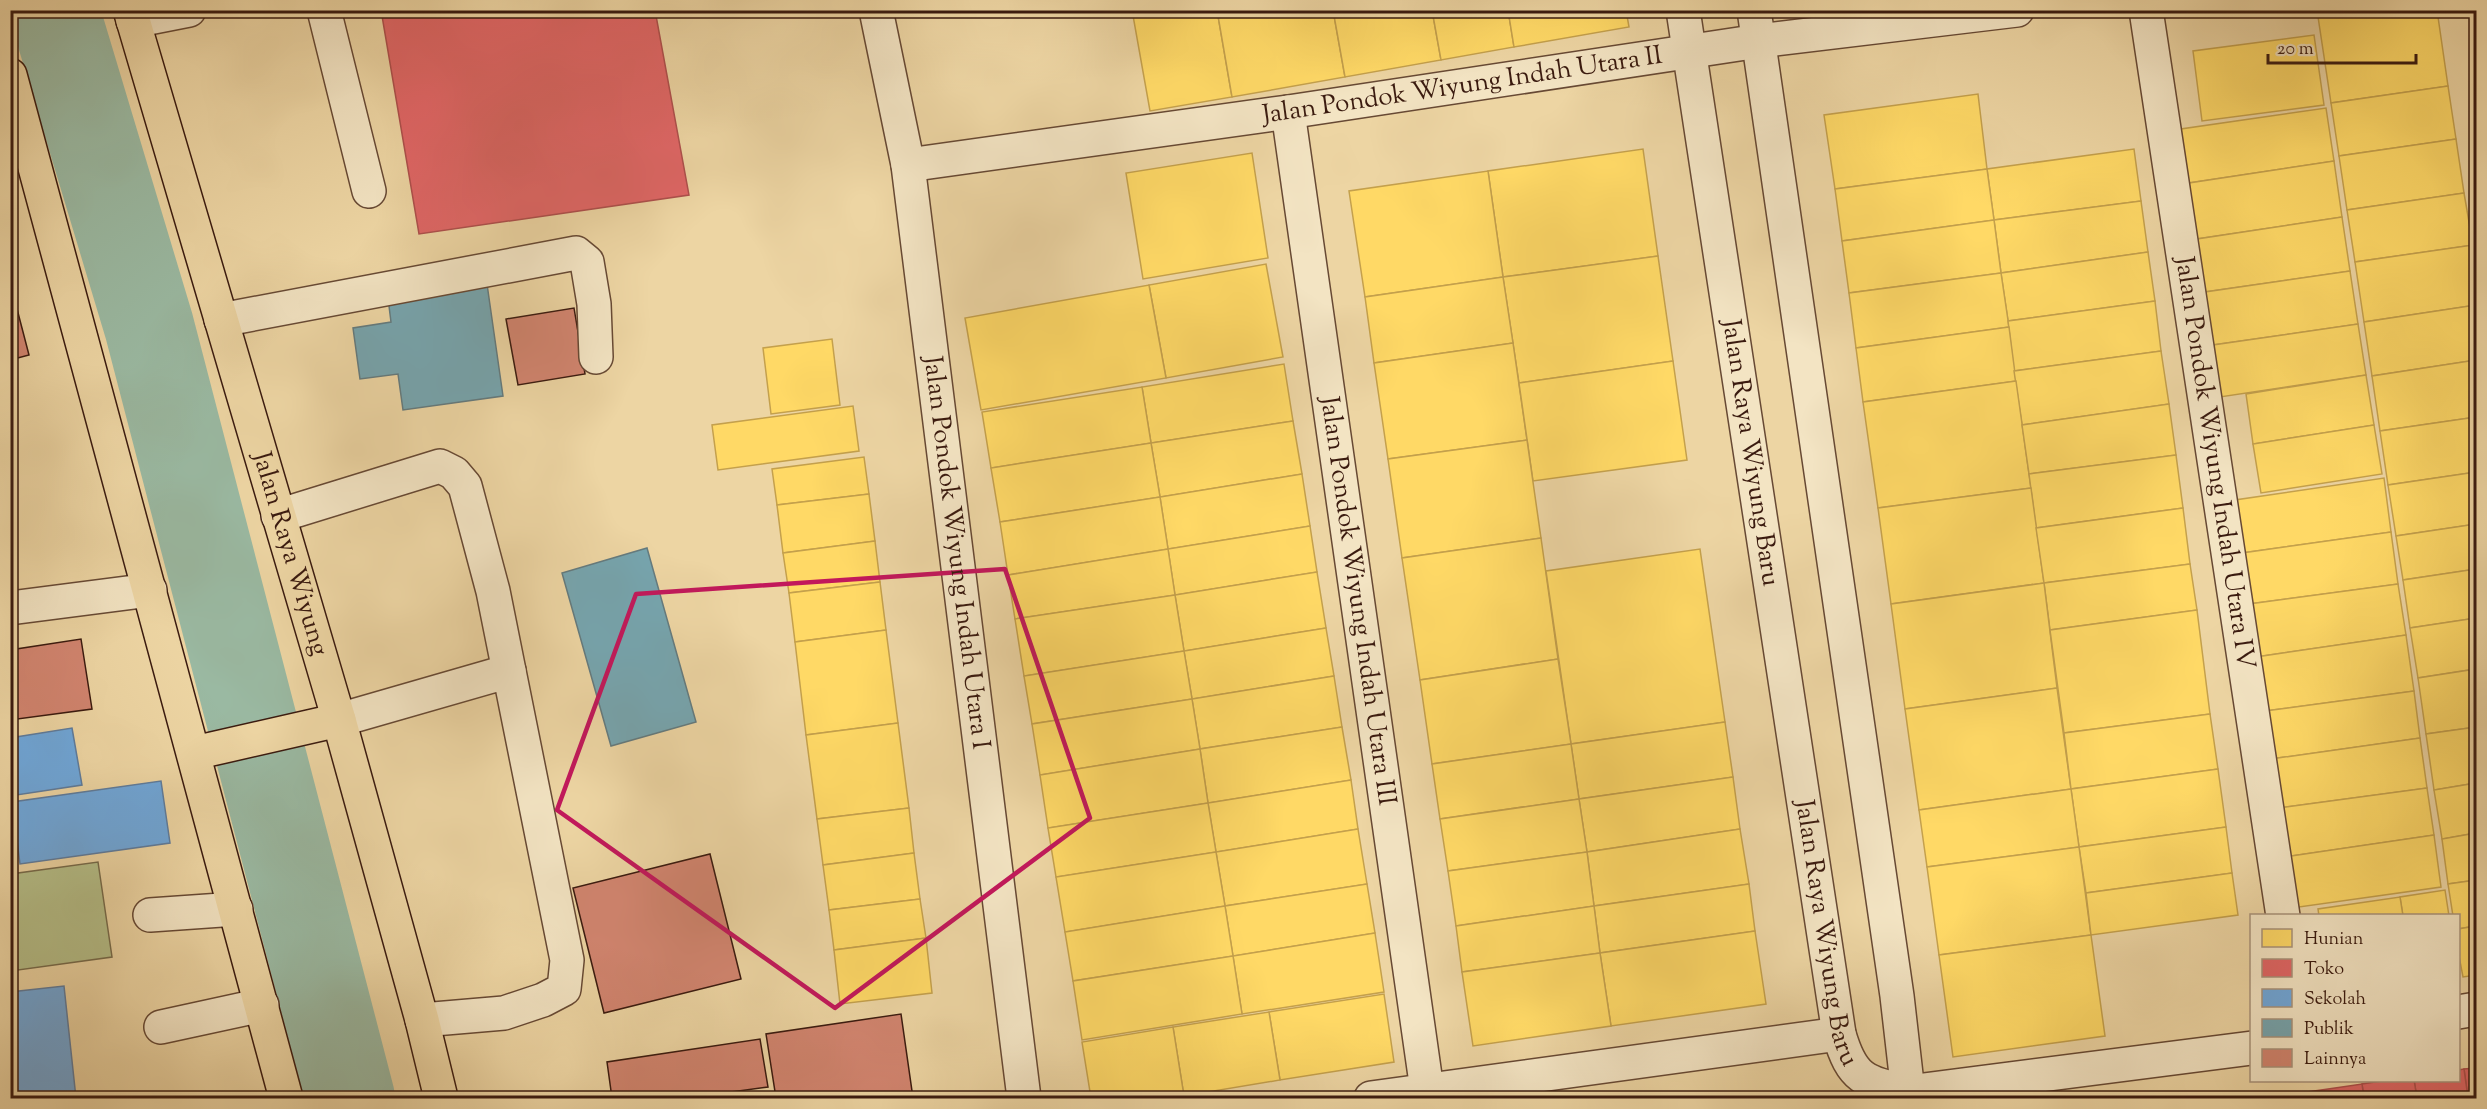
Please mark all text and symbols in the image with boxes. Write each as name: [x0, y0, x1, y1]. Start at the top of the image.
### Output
scale bar: [2268, 27, 2416, 65]
street label: Jalan Pondok Wiyung Indah Utara II: [1258, 37, 1665, 134]
text: 20 m: [2277, 37, 2314, 63]
street label: Jalan Pondok Wiyung Indah Utara IV: [2165, 252, 2264, 672]
street label: Jalan Raya Wiyung Baru: [1712, 315, 1789, 589]
street label: Jalan Pondok Wiyung Indah Utara I: [913, 352, 999, 752]
street label: Jalan Pondok Wiyung Indah Utara III: [1310, 392, 1405, 808]
street label: Jalan Raya Wiyung: [242, 446, 338, 660]
street label: Jalan Raya Wiyung Baru: [1785, 796, 1868, 1073]
legend: [2250, 914, 2460, 1082]
text: Hunian: [2304, 927, 2364, 953]
text: Toko: [2304, 957, 2344, 983]
text: Sekolah: [2304, 987, 2367, 1013]
text: Publik: [2304, 1017, 2354, 1043]
text: Lainnya: [2304, 1047, 2366, 1073]

